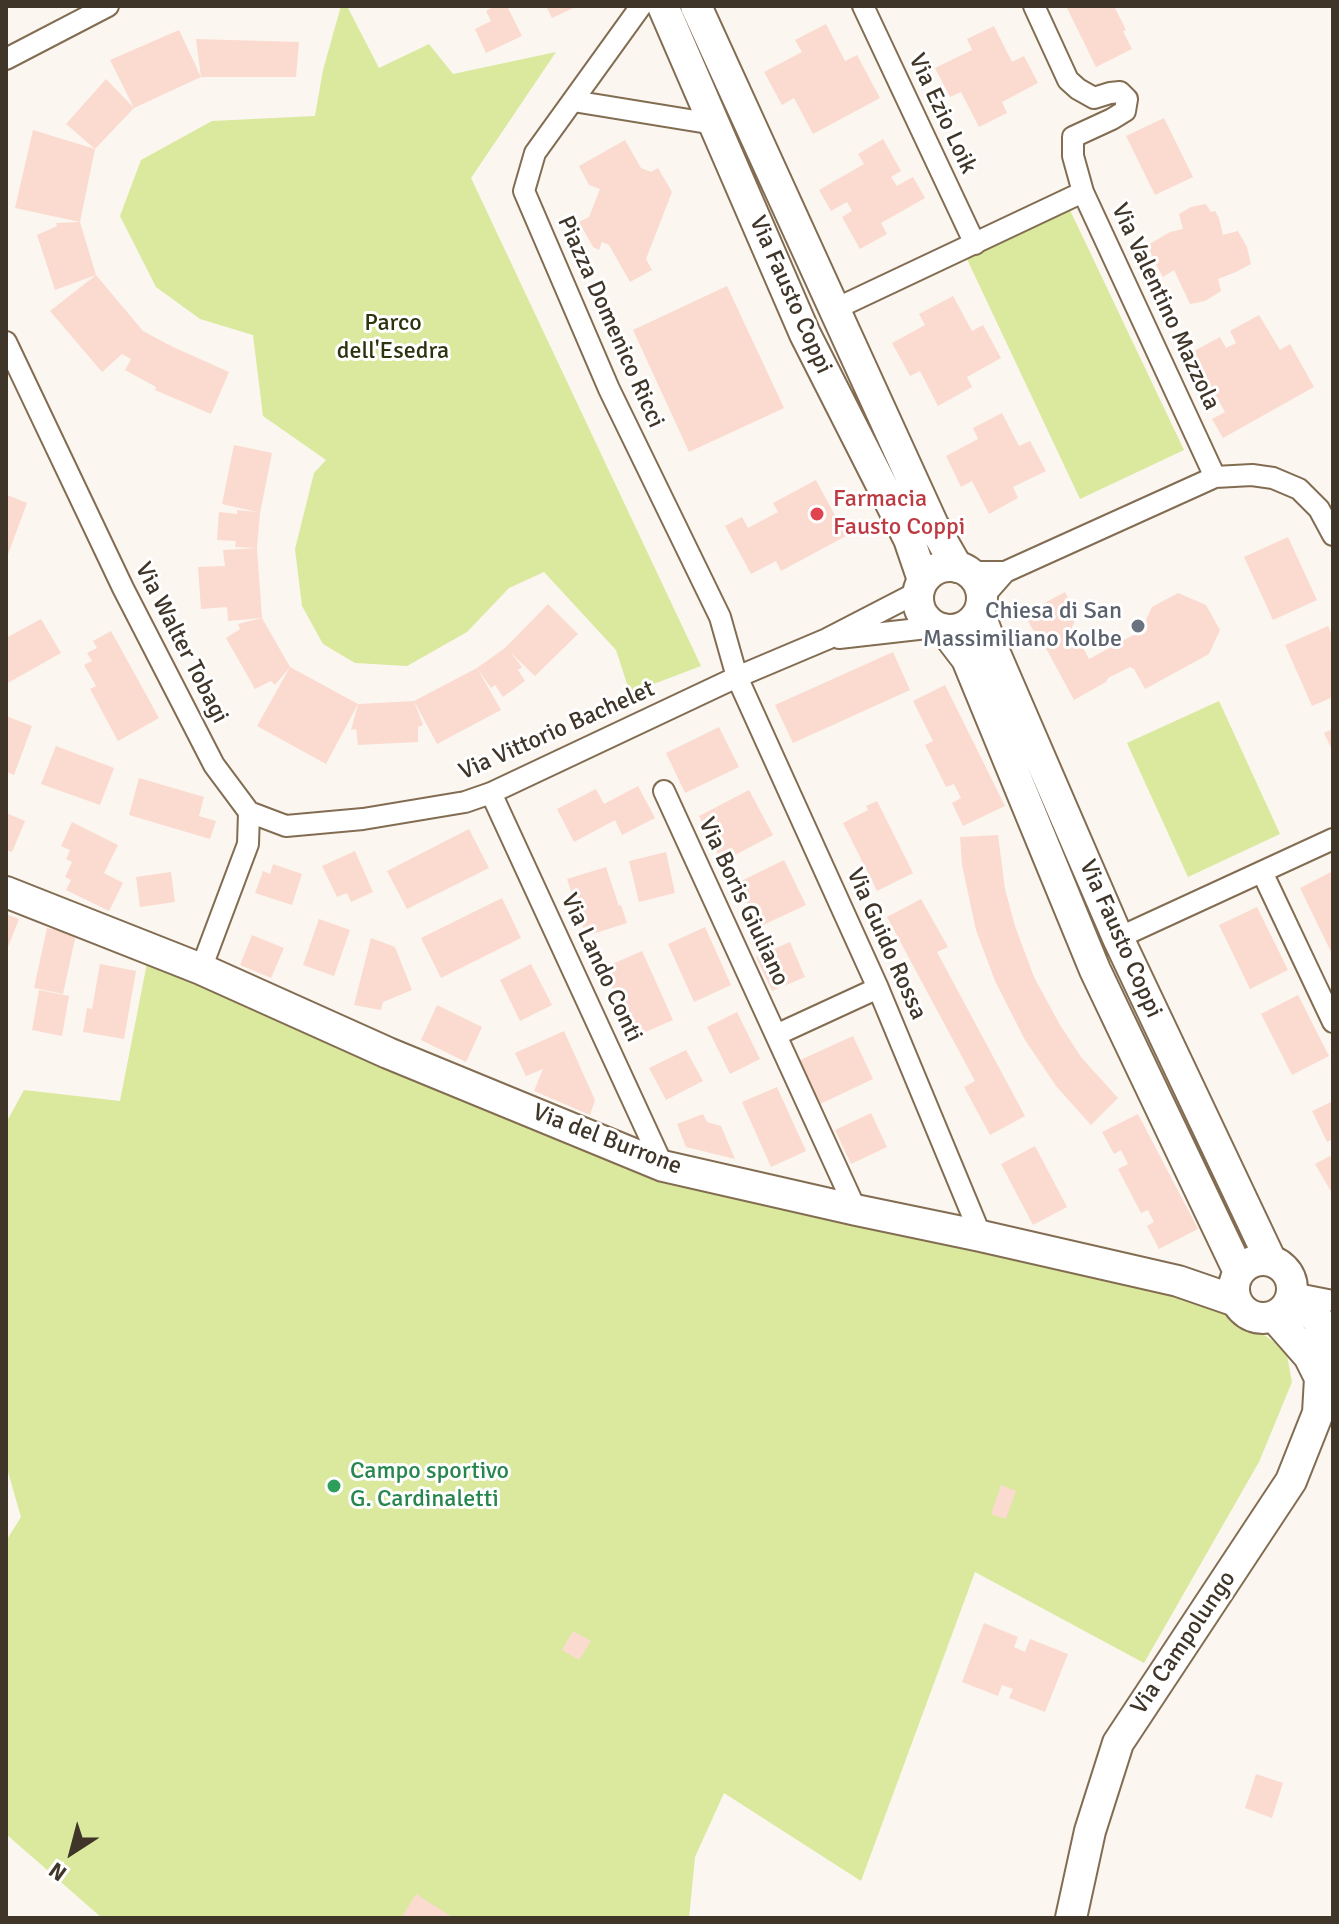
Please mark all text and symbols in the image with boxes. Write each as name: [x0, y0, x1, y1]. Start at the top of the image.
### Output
street label: Via Ezio Loik: [902, 49, 982, 179]
street label: Via Valentino Mazzola: [1104, 199, 1226, 415]
street label: Piazza Domenico Ricci: [550, 212, 670, 432]
street label: Via Fausto Coppi: [742, 212, 838, 378]
park label: Parco dell'Esedra: [337, 310, 449, 366]
place label: Farmacia Fausto Coppi: [833, 486, 965, 542]
marker: Farmacia Fausto Coppi: [808, 505, 826, 523]
street label: Via Walter Tobagi: [128, 558, 234, 728]
place label: Chiesa di San Massimiliano Kolbe: [923, 598, 1122, 654]
marker: Chiesa di San Massimiliano Kolbe: [1129, 617, 1147, 635]
street label: Via Vittorio Bachelet: [455, 675, 659, 787]
street label: Via Boris Giuliano: [691, 813, 795, 991]
street label: Via Fausto Coppi: [1072, 856, 1168, 1022]
street label: Via Guido Rossa: [840, 864, 932, 1024]
street label: Via Lando Conti: [554, 889, 648, 1047]
street label: Via del Burrone: [528, 1098, 686, 1182]
place label: Campo sportivo G. Cardinaletti: [350, 1458, 509, 1514]
marker: Campo sportivo G. Cardinaletti: [325, 1477, 343, 1495]
street label: Via Campolungo: [1125, 1566, 1243, 1720]
north arrow: [32, 1812, 112, 1892]
text: N: [43, 1856, 72, 1887]

